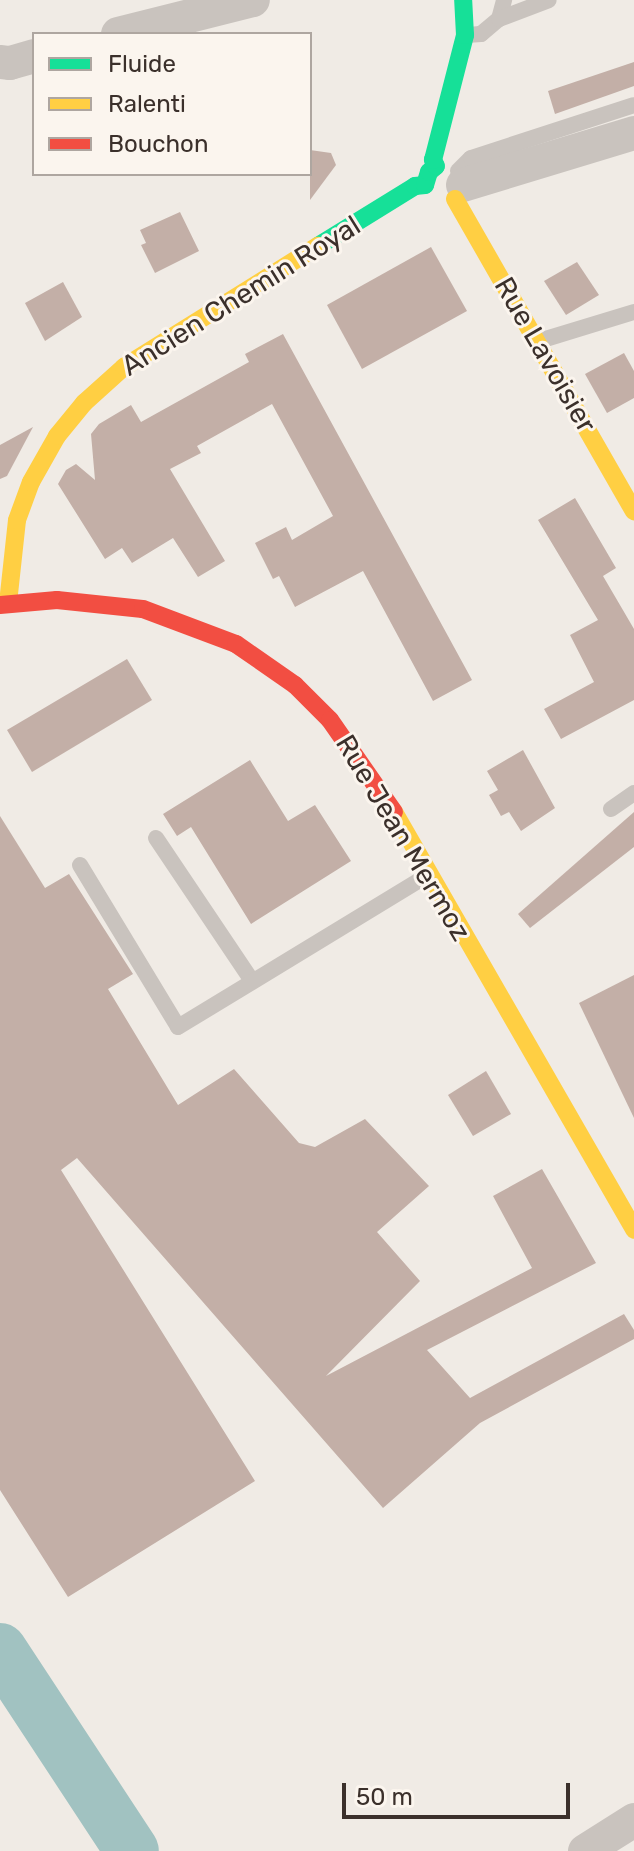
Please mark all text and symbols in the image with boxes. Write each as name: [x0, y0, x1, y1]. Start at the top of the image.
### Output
legend: [32, 32, 312, 176]
text: Fluide: [108, 50, 176, 78]
text: Ralenti: [108, 90, 186, 118]
text: Bouchon: [108, 130, 208, 158]
street label: Ancien Chemin Royal: [115, 209, 367, 383]
street label: Rue Lavoisier: [487, 271, 603, 439]
street label: Rue Jean Mermoz: [328, 729, 478, 947]
scale bar: [346, 1767, 574, 1817]
text: 50 m: [356, 1783, 413, 1811]

